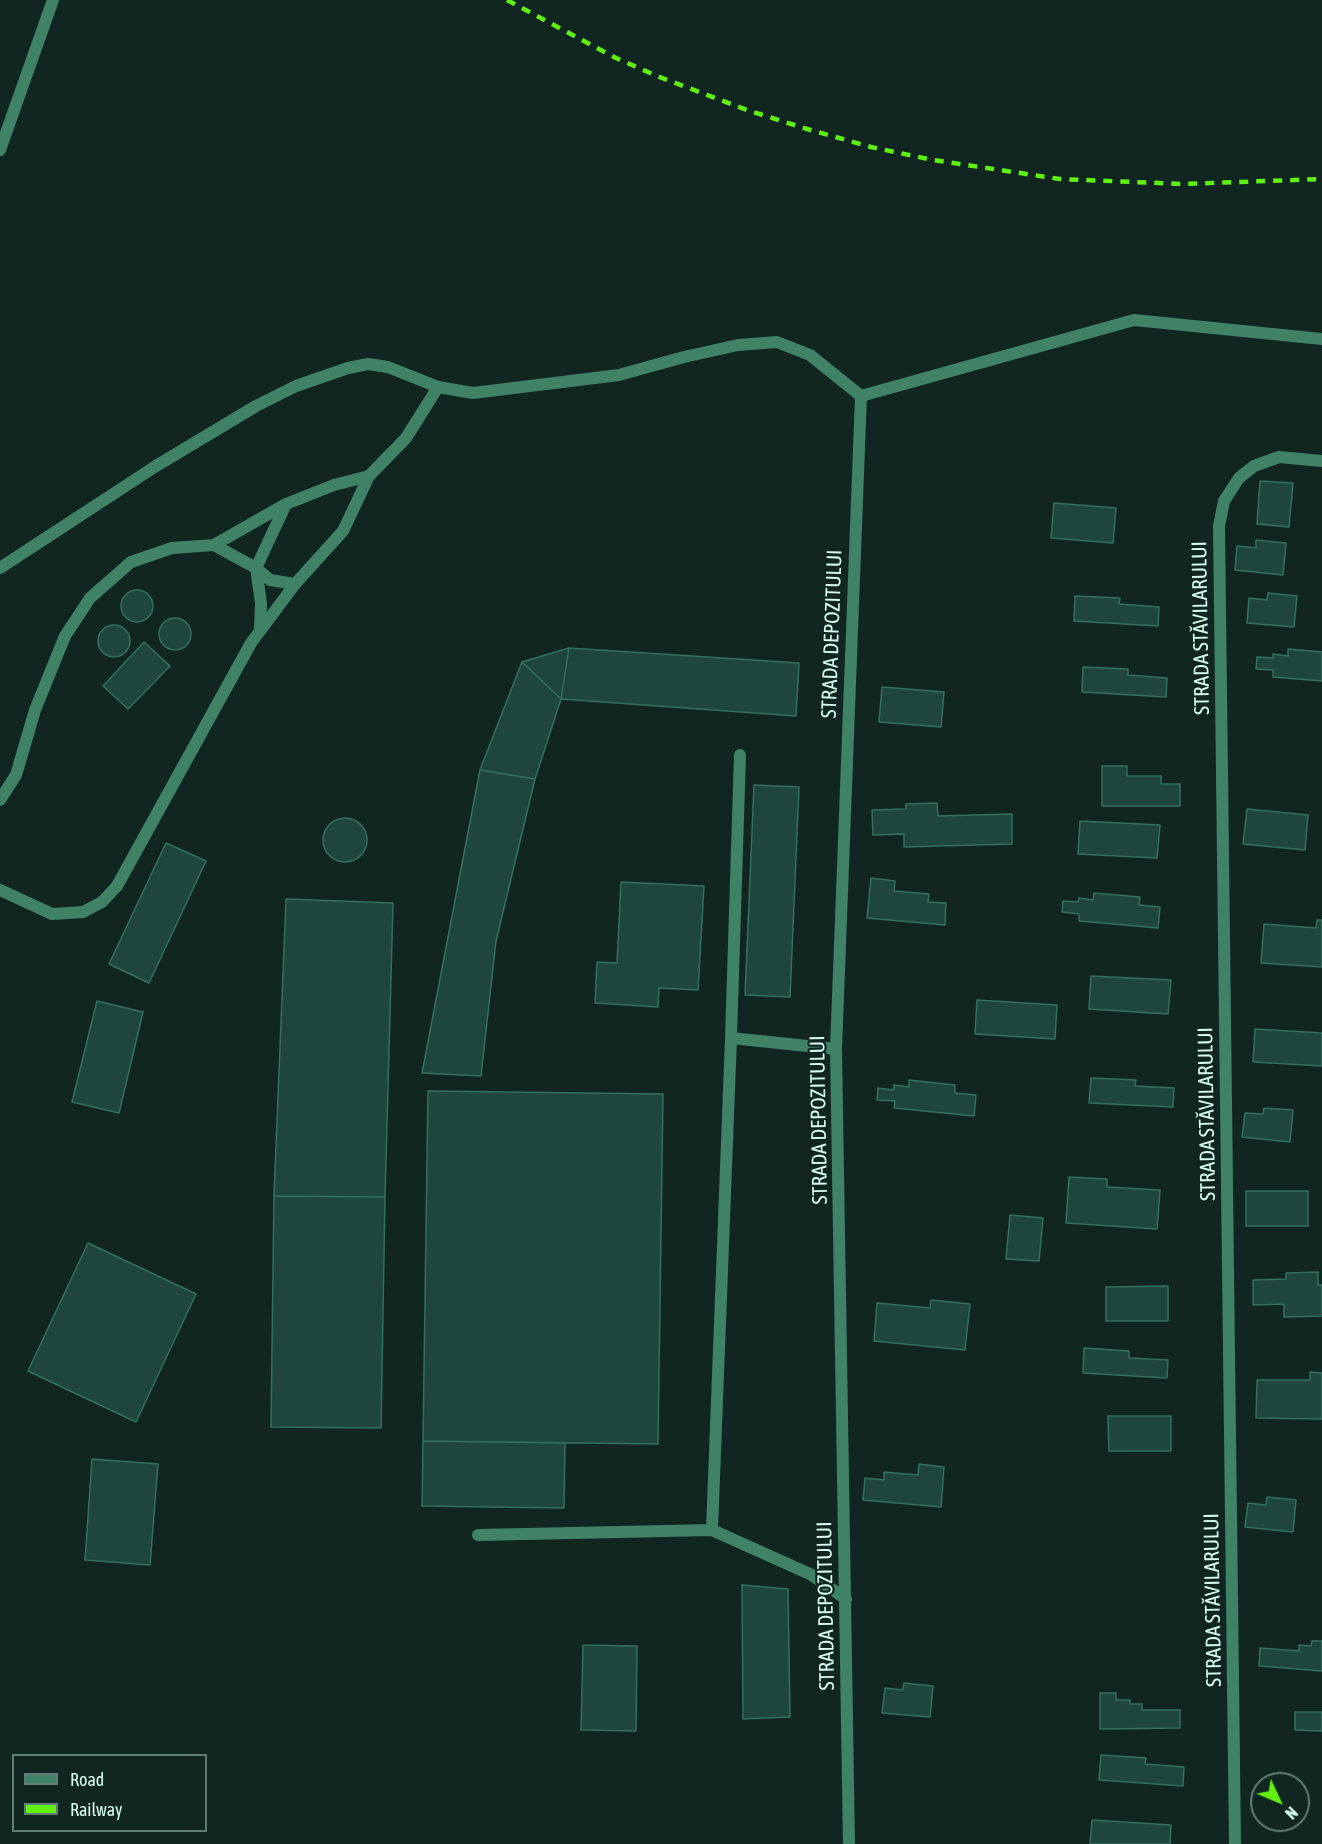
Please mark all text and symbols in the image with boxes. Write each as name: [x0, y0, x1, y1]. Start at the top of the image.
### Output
street label: STRADA STĂVILARULUI: [1187, 541, 1215, 715]
street label: STRADA DEPOZITULUI: [816, 549, 848, 719]
street label: STRADA STĂVILARULUI: [1193, 1027, 1221, 1201]
street label: STRADA DEPOZITULUI: [805, 1035, 833, 1205]
street label: STRADA STĂVILARULUI: [1199, 1513, 1227, 1687]
street label: STRADA DEPOZITULUI: [812, 1521, 840, 1691]
legend: [12, 1754, 207, 1832]
text: Road: [70, 1769, 104, 1790]
north arrow: [1250, 1772, 1310, 1832]
text: Railway: [70, 1799, 122, 1820]
text: N: [1282, 1803, 1301, 1823]

